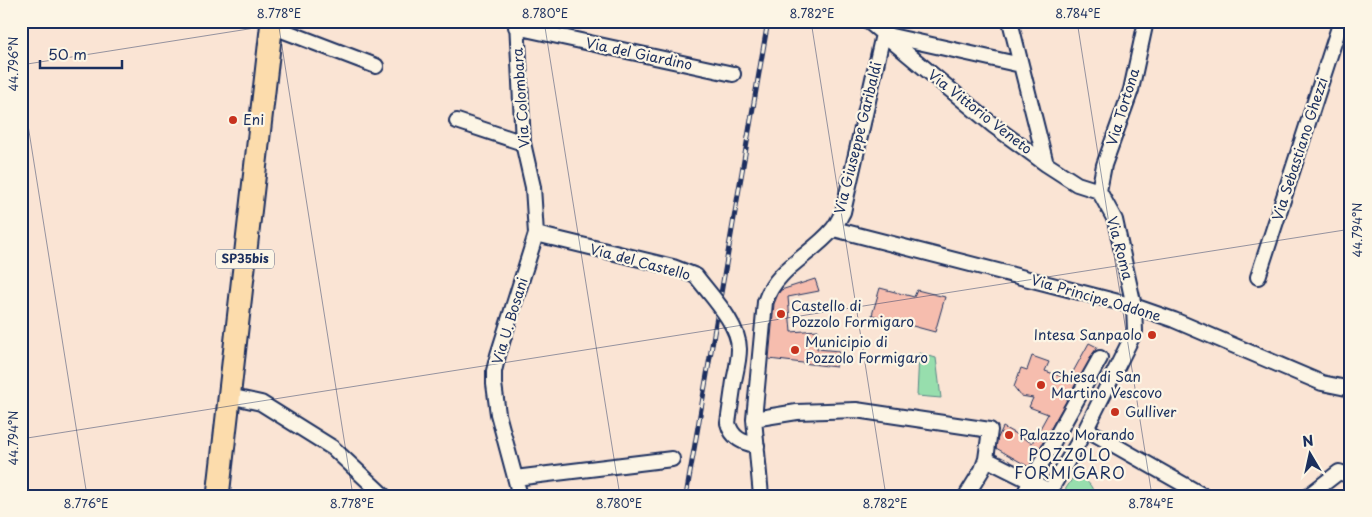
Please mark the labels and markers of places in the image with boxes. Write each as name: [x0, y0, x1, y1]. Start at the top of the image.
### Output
place label: Eni: [243, 109, 264, 130]
marker: Eni: [227, 114, 239, 126]
place label: Castello di Pozzolo Formigaro: [791, 295, 914, 332]
marker: Castello di Pozzolo Formigaro: [775, 308, 787, 320]
place label: Intesa Sanpaolo: [1034, 324, 1142, 345]
marker: Intesa Sanpaolo: [1146, 329, 1158, 341]
place label: Municipio di Pozzolo Formigaro: [805, 331, 928, 368]
marker: Municipio di Pozzolo Formigaro: [789, 344, 801, 356]
place label: Chiesa di San Martino Vescovo: [1051, 366, 1162, 403]
marker: Chiesa di San Martino Vescovo: [1035, 379, 1047, 391]
place label: Gulliver: [1125, 401, 1177, 422]
marker: Gulliver: [1109, 406, 1121, 418]
place label: Palazzo Morando: [1019, 424, 1135, 445]
marker: Palazzo Morando: [1003, 429, 1015, 441]

